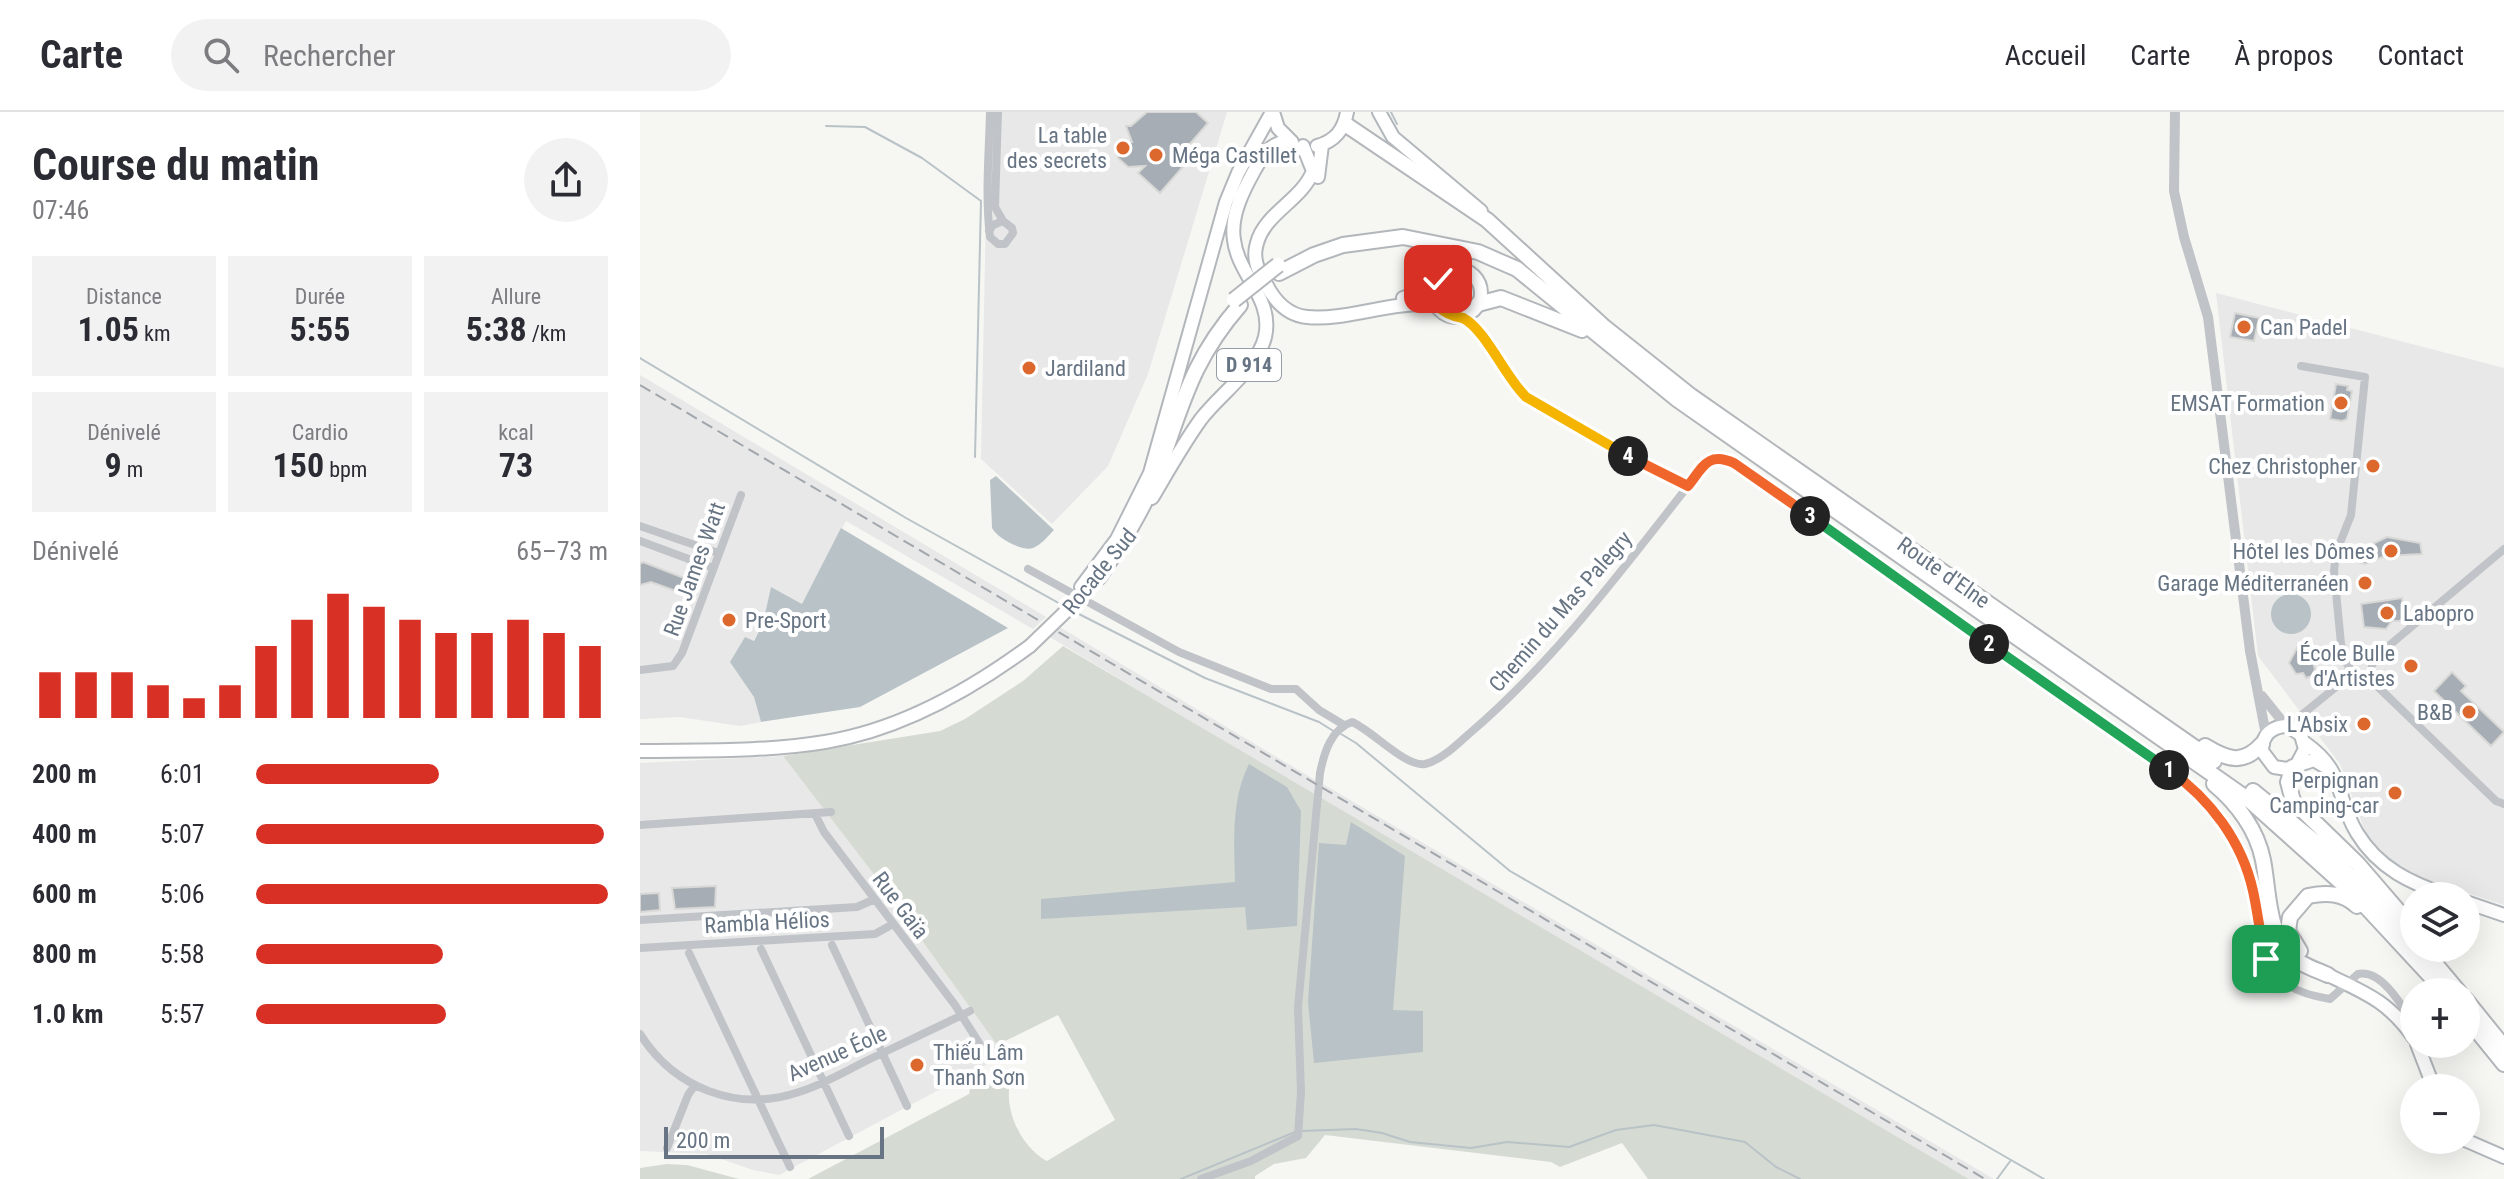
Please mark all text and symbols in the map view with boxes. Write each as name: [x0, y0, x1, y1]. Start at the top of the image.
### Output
search box: [171, 19, 731, 91]
text: Carte: [40, 33, 123, 77]
icon: search: [199, 33, 243, 77]
text: Rechercher: [263, 38, 396, 73]
text: Accueil: [2005, 39, 2086, 72]
text: Carte: [2130, 39, 2190, 72]
text: À propos: [2234, 39, 2334, 72]
text: Contact: [2378, 39, 2464, 72]
place label: La table des secrets: [1007, 123, 1107, 173]
button: share: [524, 138, 608, 222]
text: Course du matin: [32, 139, 320, 191]
marker: La table des secrets: [1114, 139, 1132, 157]
place label: Méga Castillet: [1172, 143, 1297, 168]
marker: Méga Castillet: [1147, 146, 1165, 164]
text: 07:46: [32, 195, 89, 225]
pin: [1404, 245, 1472, 313]
icon: check: [1416, 257, 1460, 301]
text: Distance: [86, 284, 162, 309]
text: Durée: [295, 284, 345, 309]
text: Allure: [491, 284, 541, 309]
text: 1.05: [78, 309, 139, 349]
text: 5:55: [290, 309, 350, 349]
text: 5:38: [466, 309, 527, 349]
place label: Can Padel: [2260, 315, 2348, 340]
marker: Can Padel: [2235, 318, 2253, 336]
text: km: [139, 321, 170, 346]
text: /km: [527, 321, 566, 346]
road number: D 914: [1217, 349, 1281, 381]
place label: Jardiland: [1045, 356, 1126, 381]
marker: Jardiland: [1020, 359, 1038, 377]
place label: EMSAT Formation: [2170, 391, 2325, 416]
marker: EMSAT Formation: [2332, 394, 2350, 412]
text: Dénivelé: [87, 420, 161, 445]
text: Cardio: [292, 420, 348, 445]
text: kcal: [498, 420, 534, 445]
pin: 4: [1608, 436, 1648, 476]
text: 4: [1622, 443, 1634, 468]
text: 9: [105, 445, 122, 485]
text: 150: [273, 445, 324, 485]
text: 73: [499, 445, 533, 485]
place label: Chez Christopher: [2208, 454, 2357, 479]
text: m: [122, 457, 143, 482]
text: bpm: [324, 457, 367, 482]
marker: Chez Christopher: [2364, 457, 2382, 475]
pin: 3: [1790, 496, 1830, 536]
street label: Rue James Watt: [659, 499, 730, 640]
text: 3: [1804, 503, 1816, 528]
street label: Rocade Sud: [1057, 524, 1141, 619]
street label: Chemin du Mas Palegry: [1484, 526, 1637, 697]
street label: Route d'Elne: [1893, 531, 1995, 613]
text: Dénivelé: [32, 536, 119, 566]
text: 65–73 m: [516, 536, 608, 566]
place label: Hôtel les Dômes: [2232, 539, 2375, 564]
marker: Hôtel les Dômes: [2382, 542, 2400, 560]
place label: Garage Méditerranéen: [2157, 571, 2349, 596]
marker: Garage Méditerranéen: [2356, 574, 2374, 592]
place label: Labopro: [2403, 601, 2474, 626]
marker: Labopro: [2378, 604, 2396, 622]
place label: Pre-Sport: [745, 608, 827, 633]
marker: Pre-Sport: [720, 611, 738, 629]
pin: 2: [1969, 624, 2009, 664]
text: 2: [1983, 631, 1995, 656]
place label: École Bulle d'Artistes: [2300, 641, 2395, 691]
marker: École Bulle d'Artistes: [2402, 657, 2420, 675]
place label: B&B: [2417, 700, 2453, 725]
marker: B&B: [2460, 703, 2478, 721]
place label: L'Absix: [2287, 712, 2348, 737]
marker: L'Absix: [2355, 715, 2373, 733]
pin: 1: [2149, 750, 2189, 790]
text: 1: [2163, 757, 2175, 782]
text: 200 m: [32, 759, 97, 789]
text: 6:01: [160, 759, 205, 789]
place label: Perpignan Camping-car: [2269, 768, 2379, 818]
marker: Perpignan Camping-car: [2386, 784, 2404, 802]
text: 400 m: [32, 819, 97, 849]
text: 5:07: [160, 819, 205, 849]
street label: Rue Gaïa: [867, 867, 934, 944]
text: 600 m: [32, 879, 97, 909]
text: 5:06: [160, 879, 205, 909]
map controls: [2400, 882, 2480, 1154]
button: layers: [2400, 882, 2480, 962]
street label: Rambla Hélios: [704, 907, 830, 938]
pin: [2232, 925, 2300, 993]
icon: arrive: [2244, 937, 2288, 981]
text: 800 m: [32, 939, 97, 969]
text: 5:58: [160, 939, 205, 969]
button: +: [2400, 978, 2480, 1058]
text: 1.0 km: [32, 999, 104, 1029]
text: 5:57: [160, 999, 205, 1029]
street label: Avenue Éole: [784, 1021, 890, 1086]
place label: Thiếu Lâm Thanh Sơn: [933, 1040, 1025, 1090]
marker: Thiếu Lâm Thanh Sơn: [908, 1056, 926, 1074]
button: −: [2400, 1074, 2480, 1154]
scale bar: [664, 1123, 884, 1159]
text: 200 m: [676, 1128, 730, 1153]

